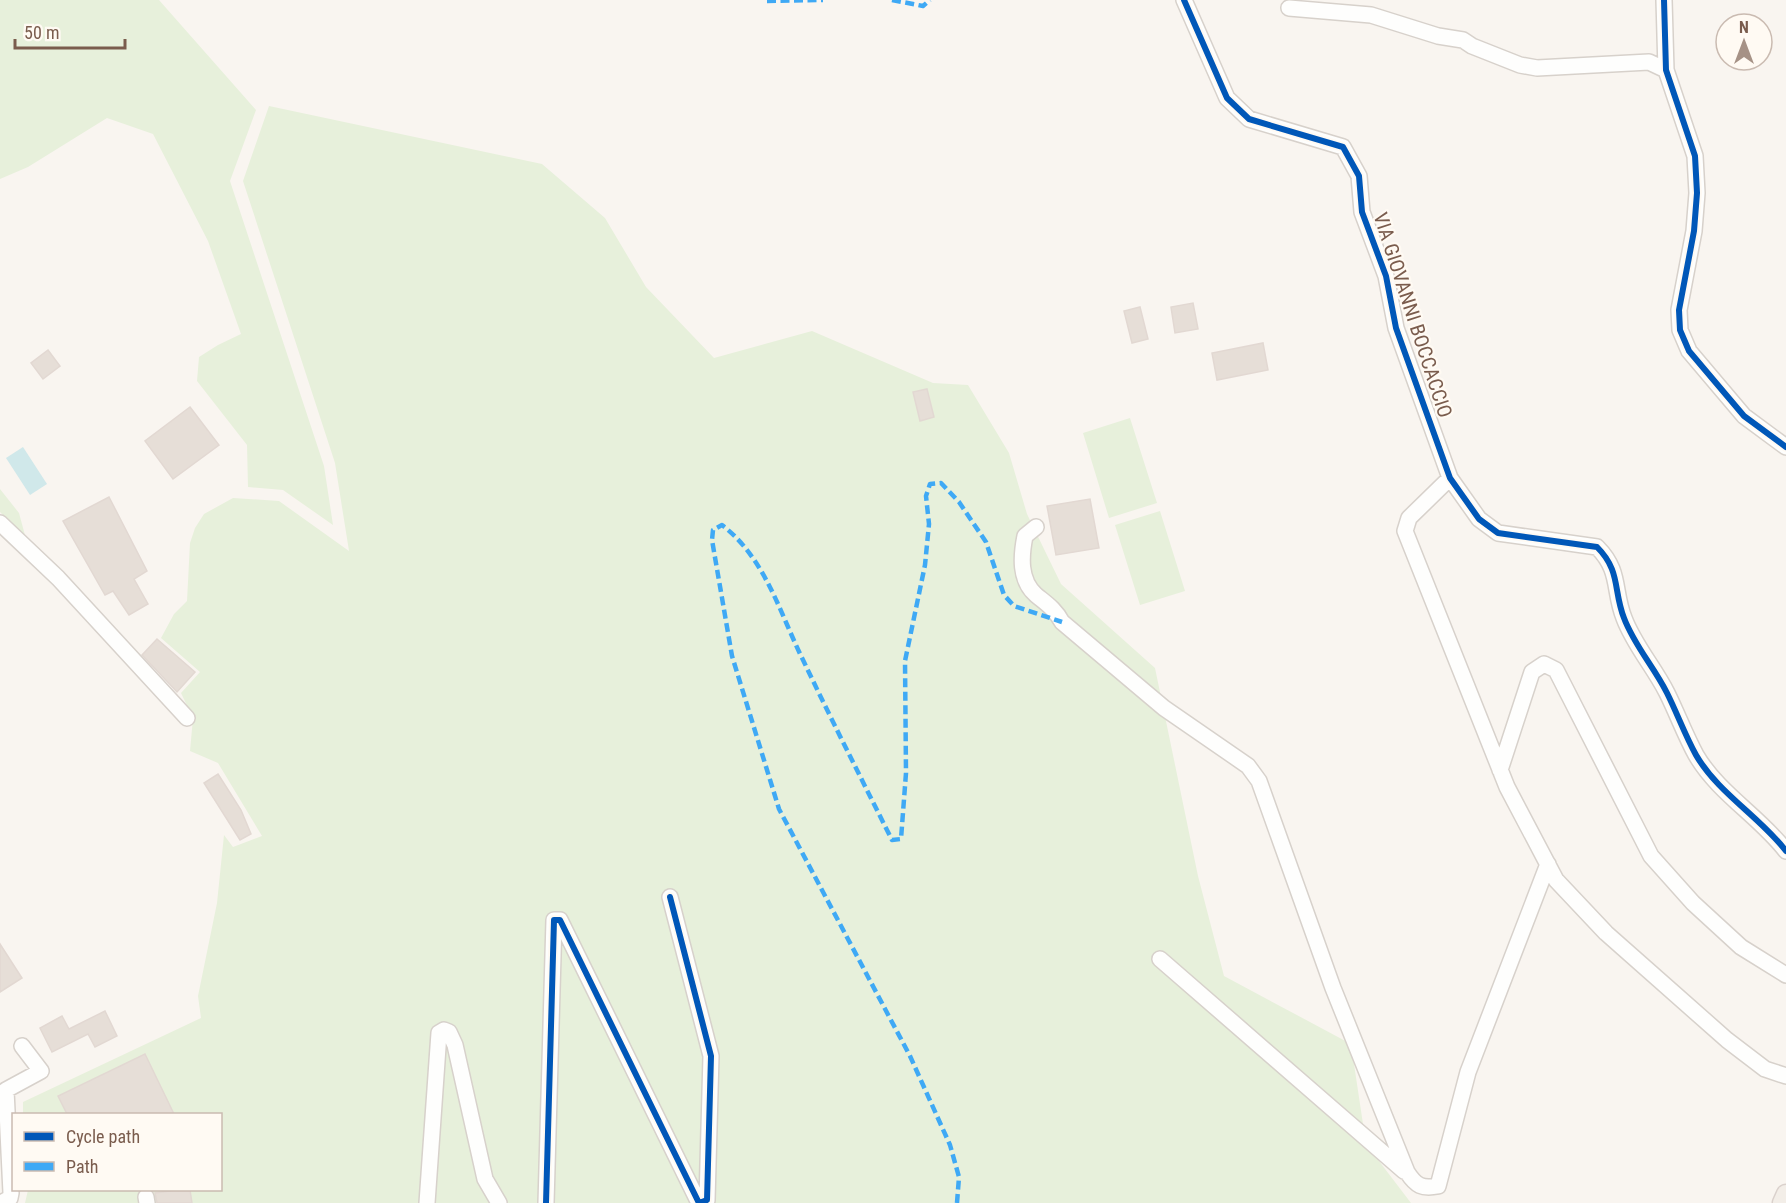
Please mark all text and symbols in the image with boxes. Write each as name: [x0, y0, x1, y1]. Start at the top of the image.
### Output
scale bar: [15, 12, 124, 50]
north arrow: [1714, 12, 1774, 72]
text: N: [1739, 18, 1749, 37]
text: 50 m: [24, 22, 59, 43]
street label: VIA GIOVANNI BOCCACCIO: [1368, 209, 1458, 421]
legend: [12, 1113, 222, 1191]
text: Cycle path: [66, 1126, 140, 1147]
text: Path: [66, 1156, 99, 1177]

